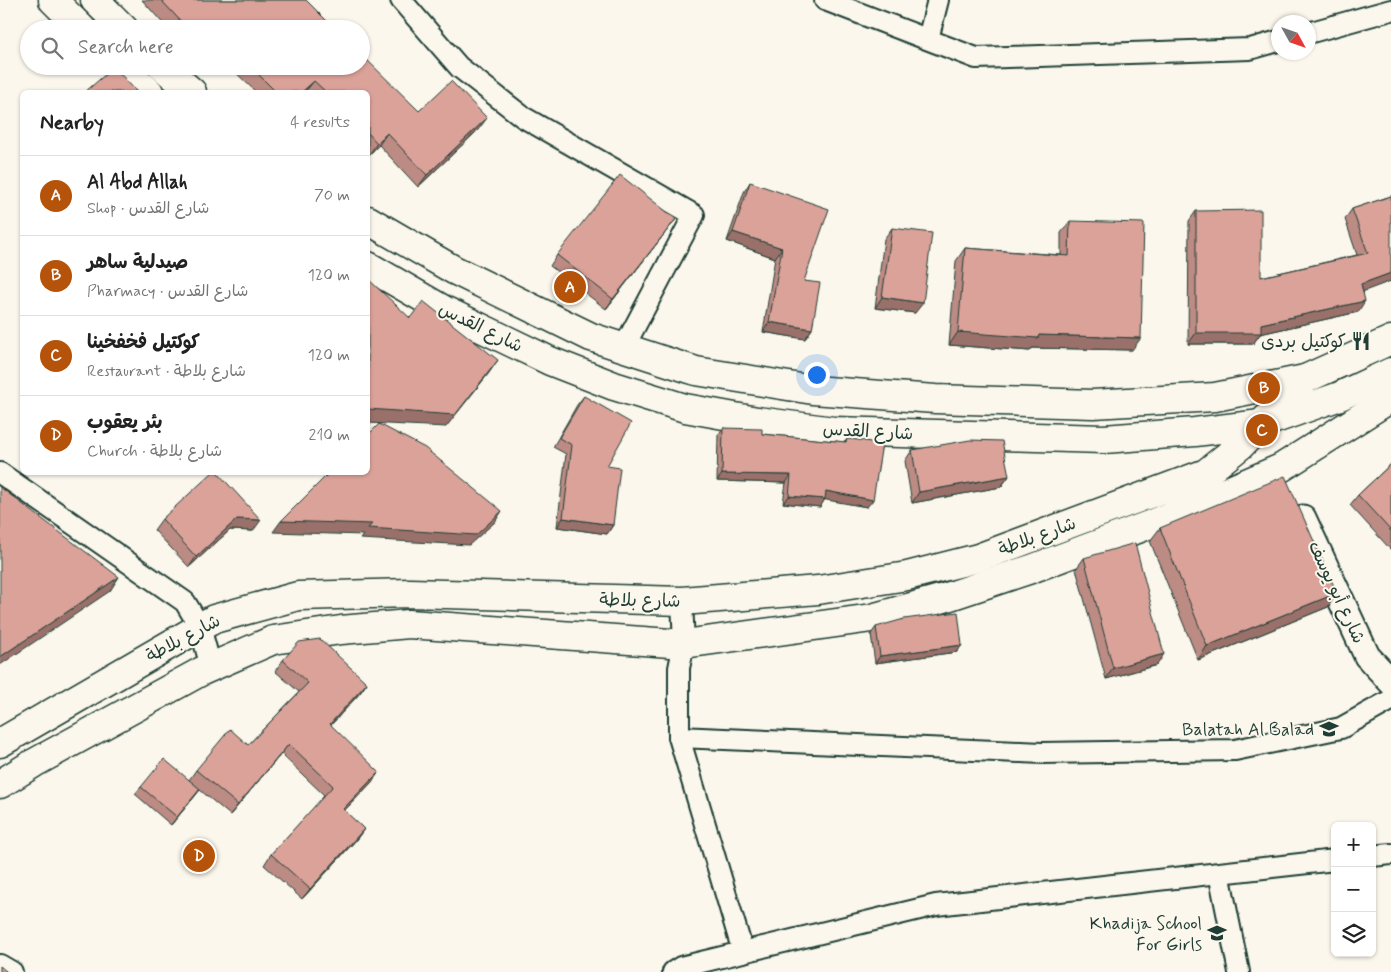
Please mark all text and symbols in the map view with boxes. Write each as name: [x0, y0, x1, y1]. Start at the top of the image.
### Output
north arrow: [1271, 15, 1316, 60]
search box: [20, 20, 370, 75]
icon: search: [38, 34, 66, 62]
text: Search here: [78, 35, 174, 60]
text: Nearby: [40, 109, 104, 137]
text: 4 results: [290, 112, 350, 133]
text: Al Abd Allah: [87, 170, 188, 195]
text: A: [51, 185, 61, 206]
text: 70 m: [314, 185, 350, 206]
text: Shop · شارع القدس: [87, 198, 209, 219]
text: صيدلية ساهر: [87, 250, 188, 275]
text: B: [51, 265, 61, 286]
text: 120 m: [308, 265, 350, 286]
pin: A: [554, 268, 586, 306]
text: Pharmacy · شارع القدس: [87, 281, 248, 302]
street label: شارع القدس: [435, 297, 527, 359]
text: كوكتيل فخفخينا: [87, 330, 200, 355]
place label: كوكتيل بردى: [1261, 330, 1346, 354]
restaurant icon: كوكتيل بردى: [1350, 330, 1372, 352]
text: C: [50, 345, 62, 366]
text: 120 m: [308, 345, 350, 366]
text: Restaurant · شارع بلاطة: [87, 361, 246, 382]
your location: [804, 362, 830, 388]
pin: B: [1248, 369, 1280, 407]
text: بئر يعقوب: [87, 410, 163, 435]
pin: C: [1246, 411, 1278, 449]
street label: شارع القدس: [822, 418, 914, 446]
text: D: [50, 425, 62, 446]
text: 210 m: [309, 425, 350, 446]
text: Church · شارع بلاطة: [87, 441, 222, 462]
street label: شارع بلاطة: [995, 512, 1080, 562]
street label: شارع أبو يوسف: [1302, 537, 1370, 647]
street label: شارع بلاطة: [599, 588, 681, 614]
street label: شارع بلاطة: [142, 609, 225, 669]
place label: Balatah Al Balad: [1182, 718, 1314, 742]
school or university icon: Balatah Al Balad: [1318, 718, 1340, 740]
map controls: [1331, 822, 1376, 957]
button: +: [1331, 822, 1376, 867]
pin: D: [183, 837, 215, 875]
button: −: [1331, 867, 1376, 912]
place label: Khadija School For Girls: [1090, 912, 1202, 957]
button: layers: [1331, 912, 1376, 957]
school or university icon: Khadija School For Girls: [1206, 922, 1228, 944]

